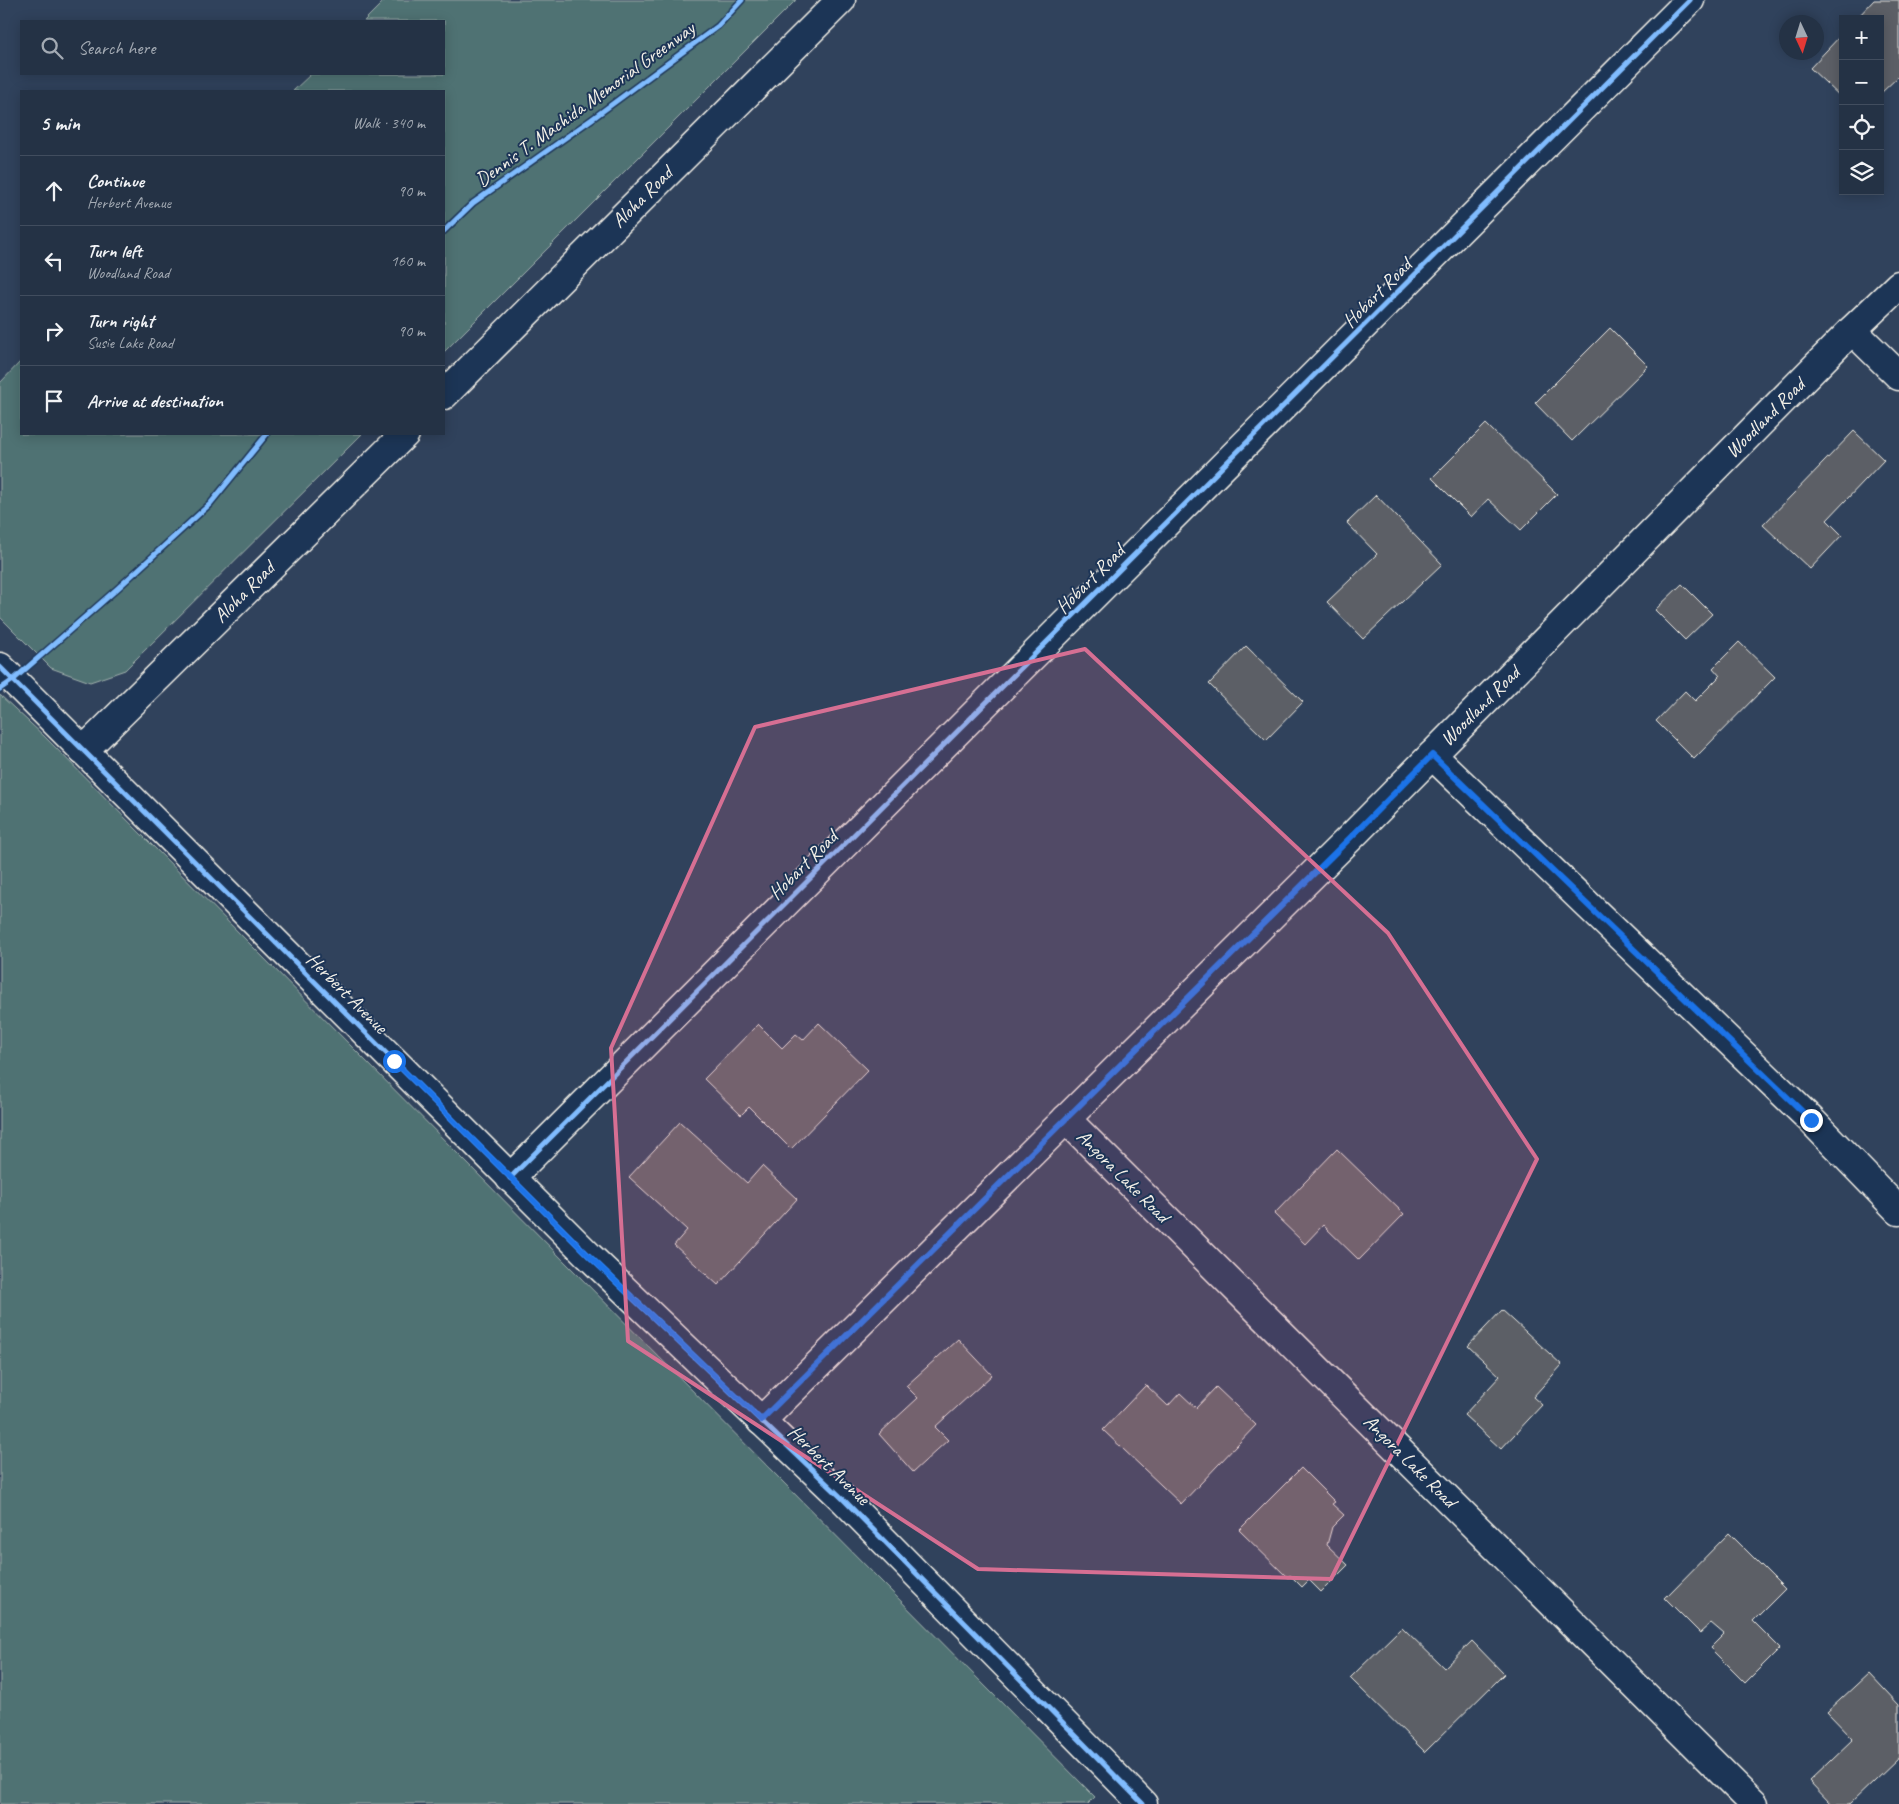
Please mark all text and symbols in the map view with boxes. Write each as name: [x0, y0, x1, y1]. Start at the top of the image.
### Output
street label: Dennis T. Machida Memorial Greenway: [470, 15, 701, 192]
north arrow: [1779, 15, 1824, 60]
map controls: [1839, 15, 1884, 195]
button: +: [1839, 15, 1884, 60]
search box: [20, 20, 445, 75]
icon: search: [38, 34, 66, 62]
text: Search here: [78, 36, 155, 60]
button: −: [1839, 60, 1884, 105]
button: locate: [1839, 105, 1884, 150]
text: 5 min: [40, 110, 80, 136]
text: Walk · 340 m: [353, 113, 425, 133]
button: layers: [1839, 150, 1884, 195]
street label: Aloha Road: [606, 159, 680, 233]
text: Continue: [87, 169, 144, 193]
icon: ahead: [40, 177, 68, 205]
text: 90 m: [398, 181, 425, 201]
text: Herbert Avenue: [87, 193, 171, 213]
text: Turn left: [87, 239, 142, 263]
icon: left: [40, 247, 68, 275]
text: 160 m: [391, 251, 425, 271]
street label: Hobart Road: [1337, 251, 1419, 333]
text: Woodland Road: [87, 263, 170, 283]
text: Turn right: [87, 309, 154, 333]
icon: right: [40, 317, 68, 345]
text: 90 m: [398, 321, 425, 341]
text: Susie Lake Road: [87, 333, 173, 353]
street label: Woodland Road: [1720, 370, 1813, 463]
icon: arrive: [40, 387, 68, 415]
text: Arrive at destination: [87, 389, 223, 413]
street label: Hobart Road: [1050, 537, 1132, 619]
street label: Aloha Road: [208, 554, 282, 628]
street label: Woodland Road: [1435, 658, 1528, 751]
street label: Hobart Road: [763, 823, 845, 905]
street label: Herbert Avenue: [301, 947, 394, 1040]
route start: [383, 1050, 406, 1073]
route end: [1800, 1109, 1823, 1132]
street label: Angora Lake Road: [1071, 1124, 1177, 1230]
street label: Angora Lake Road: [1358, 1409, 1464, 1515]
street label: Herbert Avenue: [783, 1420, 876, 1511]

